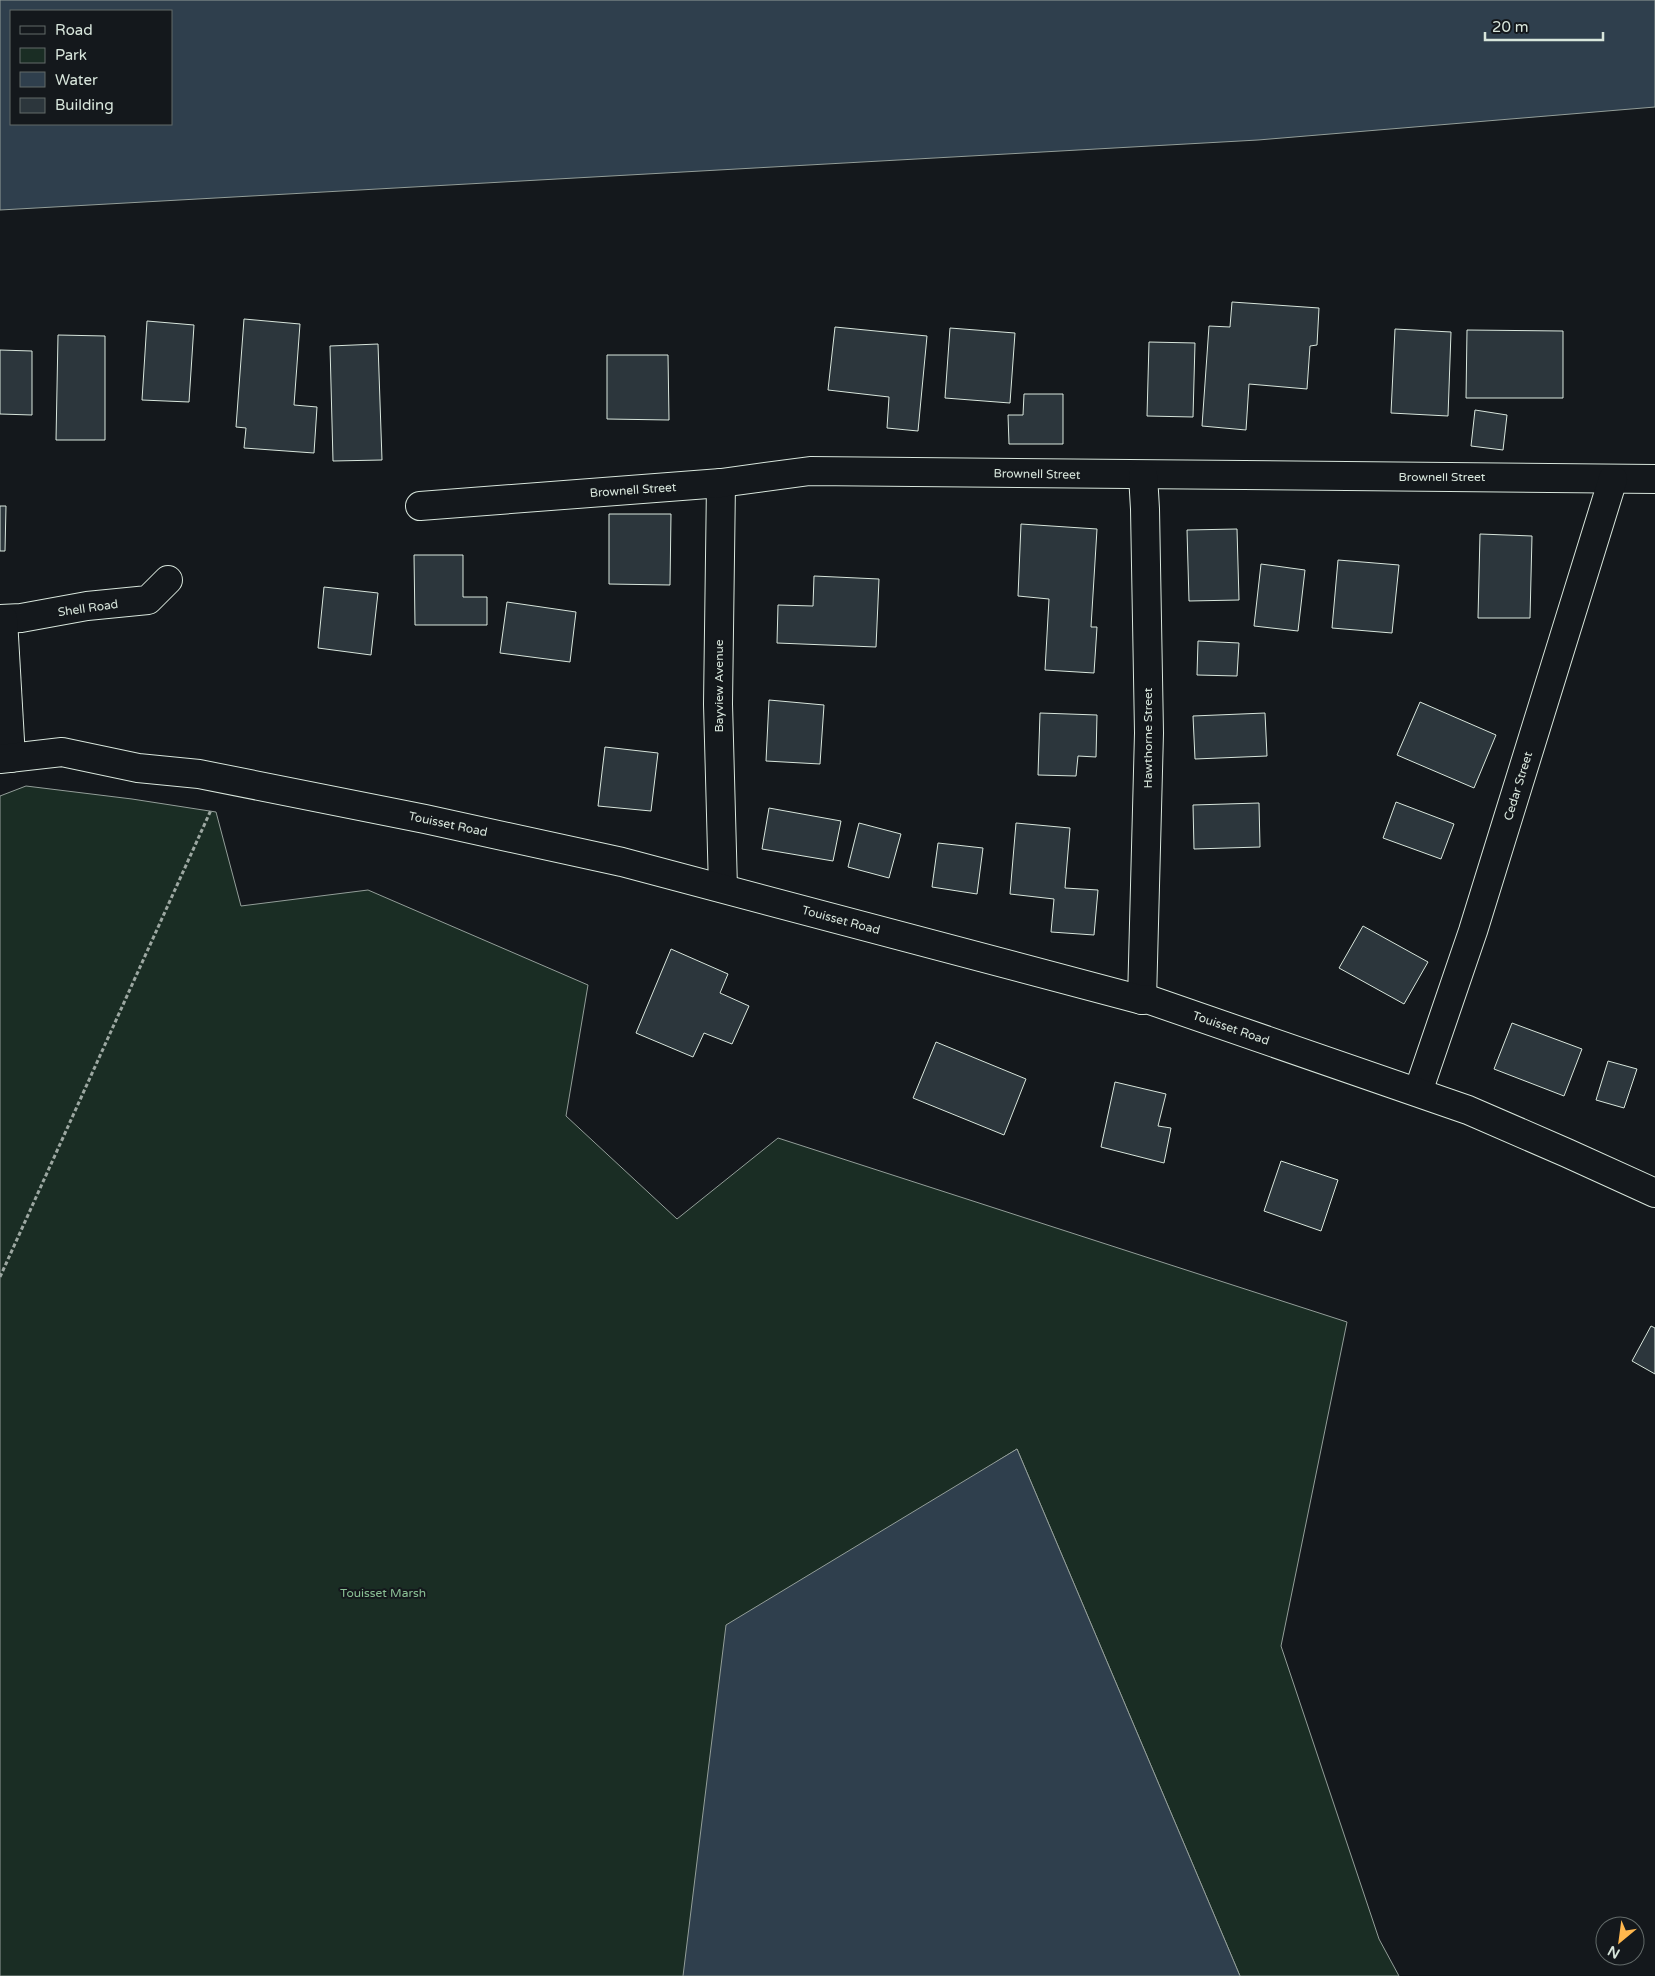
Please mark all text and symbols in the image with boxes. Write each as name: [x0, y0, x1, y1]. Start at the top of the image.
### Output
legend: [10, 10, 172, 125]
scale bar: [1485, 10, 1602, 42]
text: 20 m: [1492, 18, 1529, 36]
text: Road: [55, 21, 93, 39]
text: Park: [55, 46, 87, 64]
text: Water: [55, 71, 98, 89]
text: Building: [55, 96, 114, 114]
street label: Brownell Street: [993, 466, 1081, 482]
street label: Brownell Street: [1399, 470, 1486, 484]
street label: Brownell Street: [589, 480, 677, 500]
street label: Shell Road: [57, 597, 119, 619]
street label: Bayview Avenue: [712, 639, 726, 733]
street label: Hawthorne Street: [1141, 687, 1155, 788]
street label: Cedar Street: [1501, 749, 1535, 822]
street label: Touisset Road: [407, 809, 489, 839]
street label: Touisset Road: [800, 903, 882, 937]
street label: Touisset Road: [1191, 1008, 1271, 1048]
park label: Touisset Marsh: [340, 1586, 426, 1600]
north arrow: [1595, 1916, 1645, 1966]
text: N: [1605, 1942, 1623, 1962]

